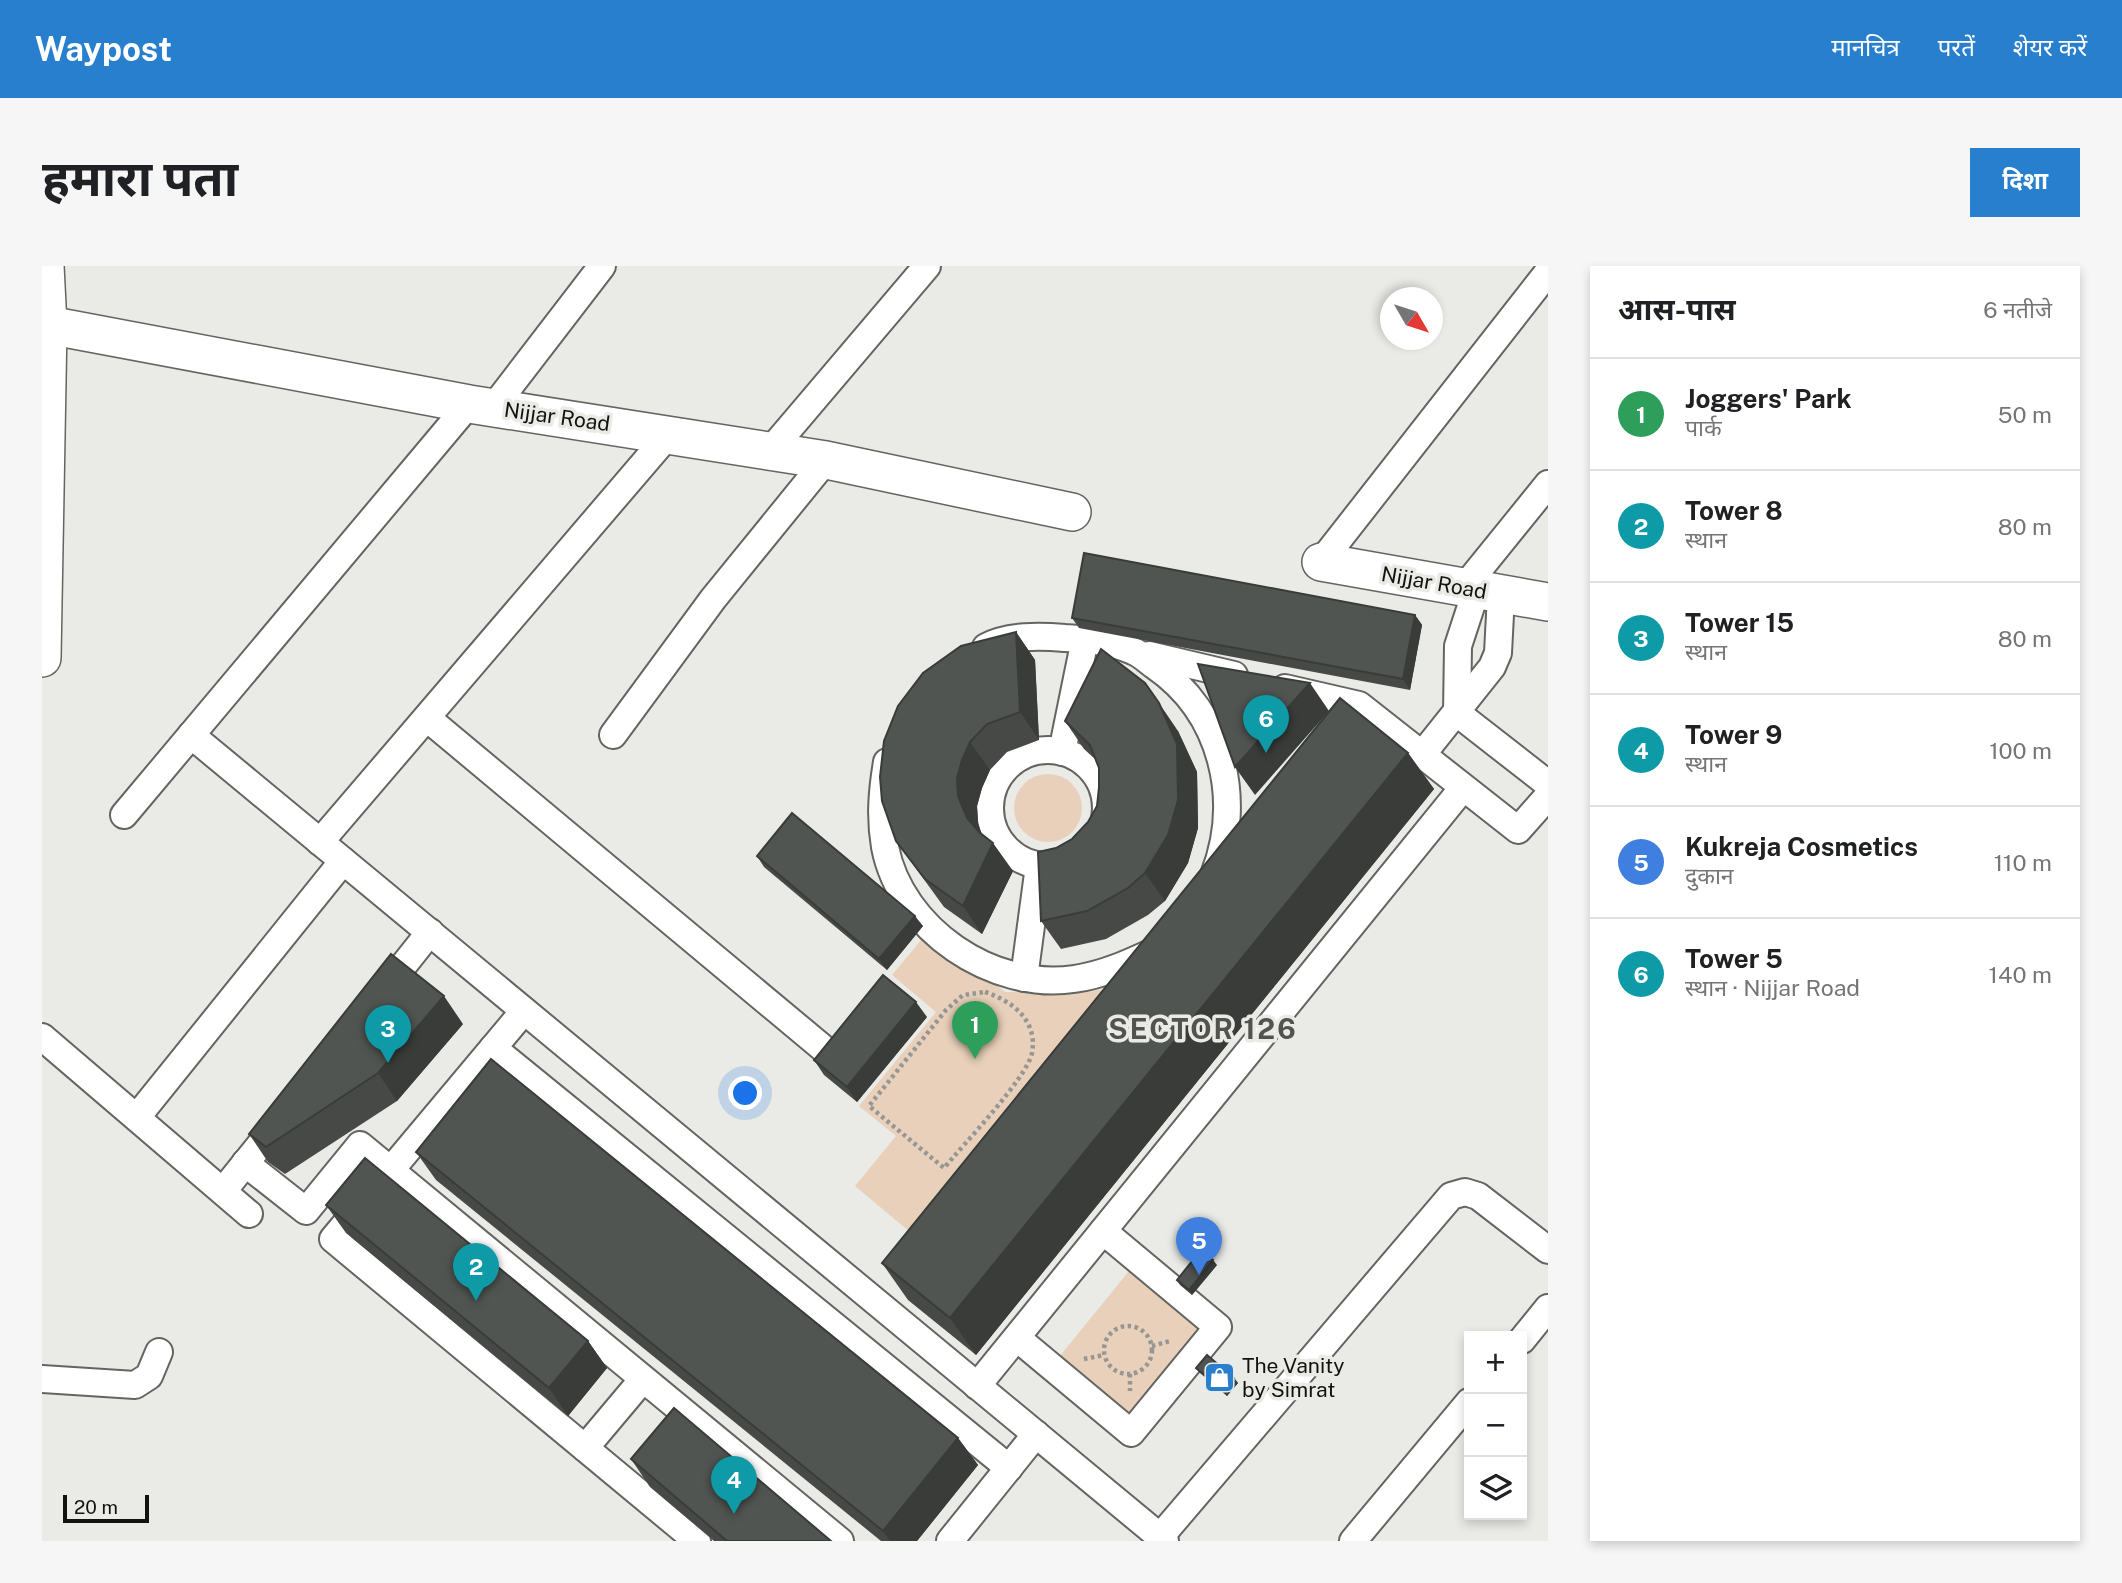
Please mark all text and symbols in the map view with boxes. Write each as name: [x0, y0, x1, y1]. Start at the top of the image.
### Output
text: Waypost: [35, 30, 172, 68]
text: मानचित्र: [1831, 33, 1900, 61]
text: परतें: [1938, 33, 1975, 61]
text: शेयर करें: [2013, 33, 2087, 61]
button: दिशा: [1970, 148, 2080, 217]
text: हमारा पता: [42, 149, 238, 207]
north arrow: [1380, 287, 1443, 350]
text: आस-पास: [1618, 291, 1736, 327]
text: 6 नतीजे: [1983, 296, 2052, 323]
text: Joggers' Park: [1685, 383, 1851, 414]
street label: Nijjar Road: [502, 397, 612, 436]
text: 1: [1636, 401, 1646, 428]
text: 50 m: [1998, 401, 2052, 428]
text: पार्क: [1685, 414, 1722, 441]
text: Tower 8: [1685, 495, 1783, 526]
text: 2: [1634, 513, 1648, 540]
text: 80 m: [1998, 513, 2052, 540]
text: स्थान: [1685, 526, 1727, 553]
street label: Nijjar Road: [1379, 561, 1489, 604]
text: Tower 15: [1685, 607, 1794, 638]
text: 3: [1633, 625, 1649, 652]
text: 80 m: [1998, 625, 2052, 652]
text: स्थान: [1685, 638, 1727, 665]
pin: 6: [1243, 695, 1289, 753]
text: Tower 9: [1685, 719, 1782, 750]
text: 4: [1633, 737, 1649, 764]
text: 100 m: [1989, 737, 2052, 764]
text: स्थान: [1685, 750, 1727, 777]
text: Kukreja Cosmetics: [1685, 831, 1918, 862]
text: 5: [1633, 849, 1649, 876]
text: 110 m: [1994, 849, 2052, 876]
text: दुकान: [1685, 862, 1734, 889]
text: Tower 5: [1685, 943, 1783, 974]
text: 6: [1633, 961, 1649, 988]
text: 140 m: [1989, 961, 2052, 988]
text: स्थान · Nijjar Road: [1685, 974, 1860, 1001]
pin: 1: [952, 1001, 998, 1059]
pin: 3: [365, 1005, 411, 1063]
district label: SECTOR 126: [1108, 1012, 1298, 1045]
your location: [728, 1076, 762, 1110]
pin: 5: [1176, 1217, 1222, 1275]
pin: 2: [453, 1243, 499, 1301]
map controls: [1464, 1331, 1527, 1520]
button: +: [1464, 1331, 1527, 1394]
place label: The Vanity by Simrat: [1242, 1353, 1344, 1402]
shop icon: The Vanity by Simrat: [1202, 1361, 1236, 1395]
button: −: [1464, 1394, 1527, 1457]
pin: 4: [711, 1456, 757, 1514]
button: layers: [1464, 1457, 1527, 1520]
scale bar: [63, 1492, 149, 1524]
text: 20 m: [74, 1496, 118, 1518]

